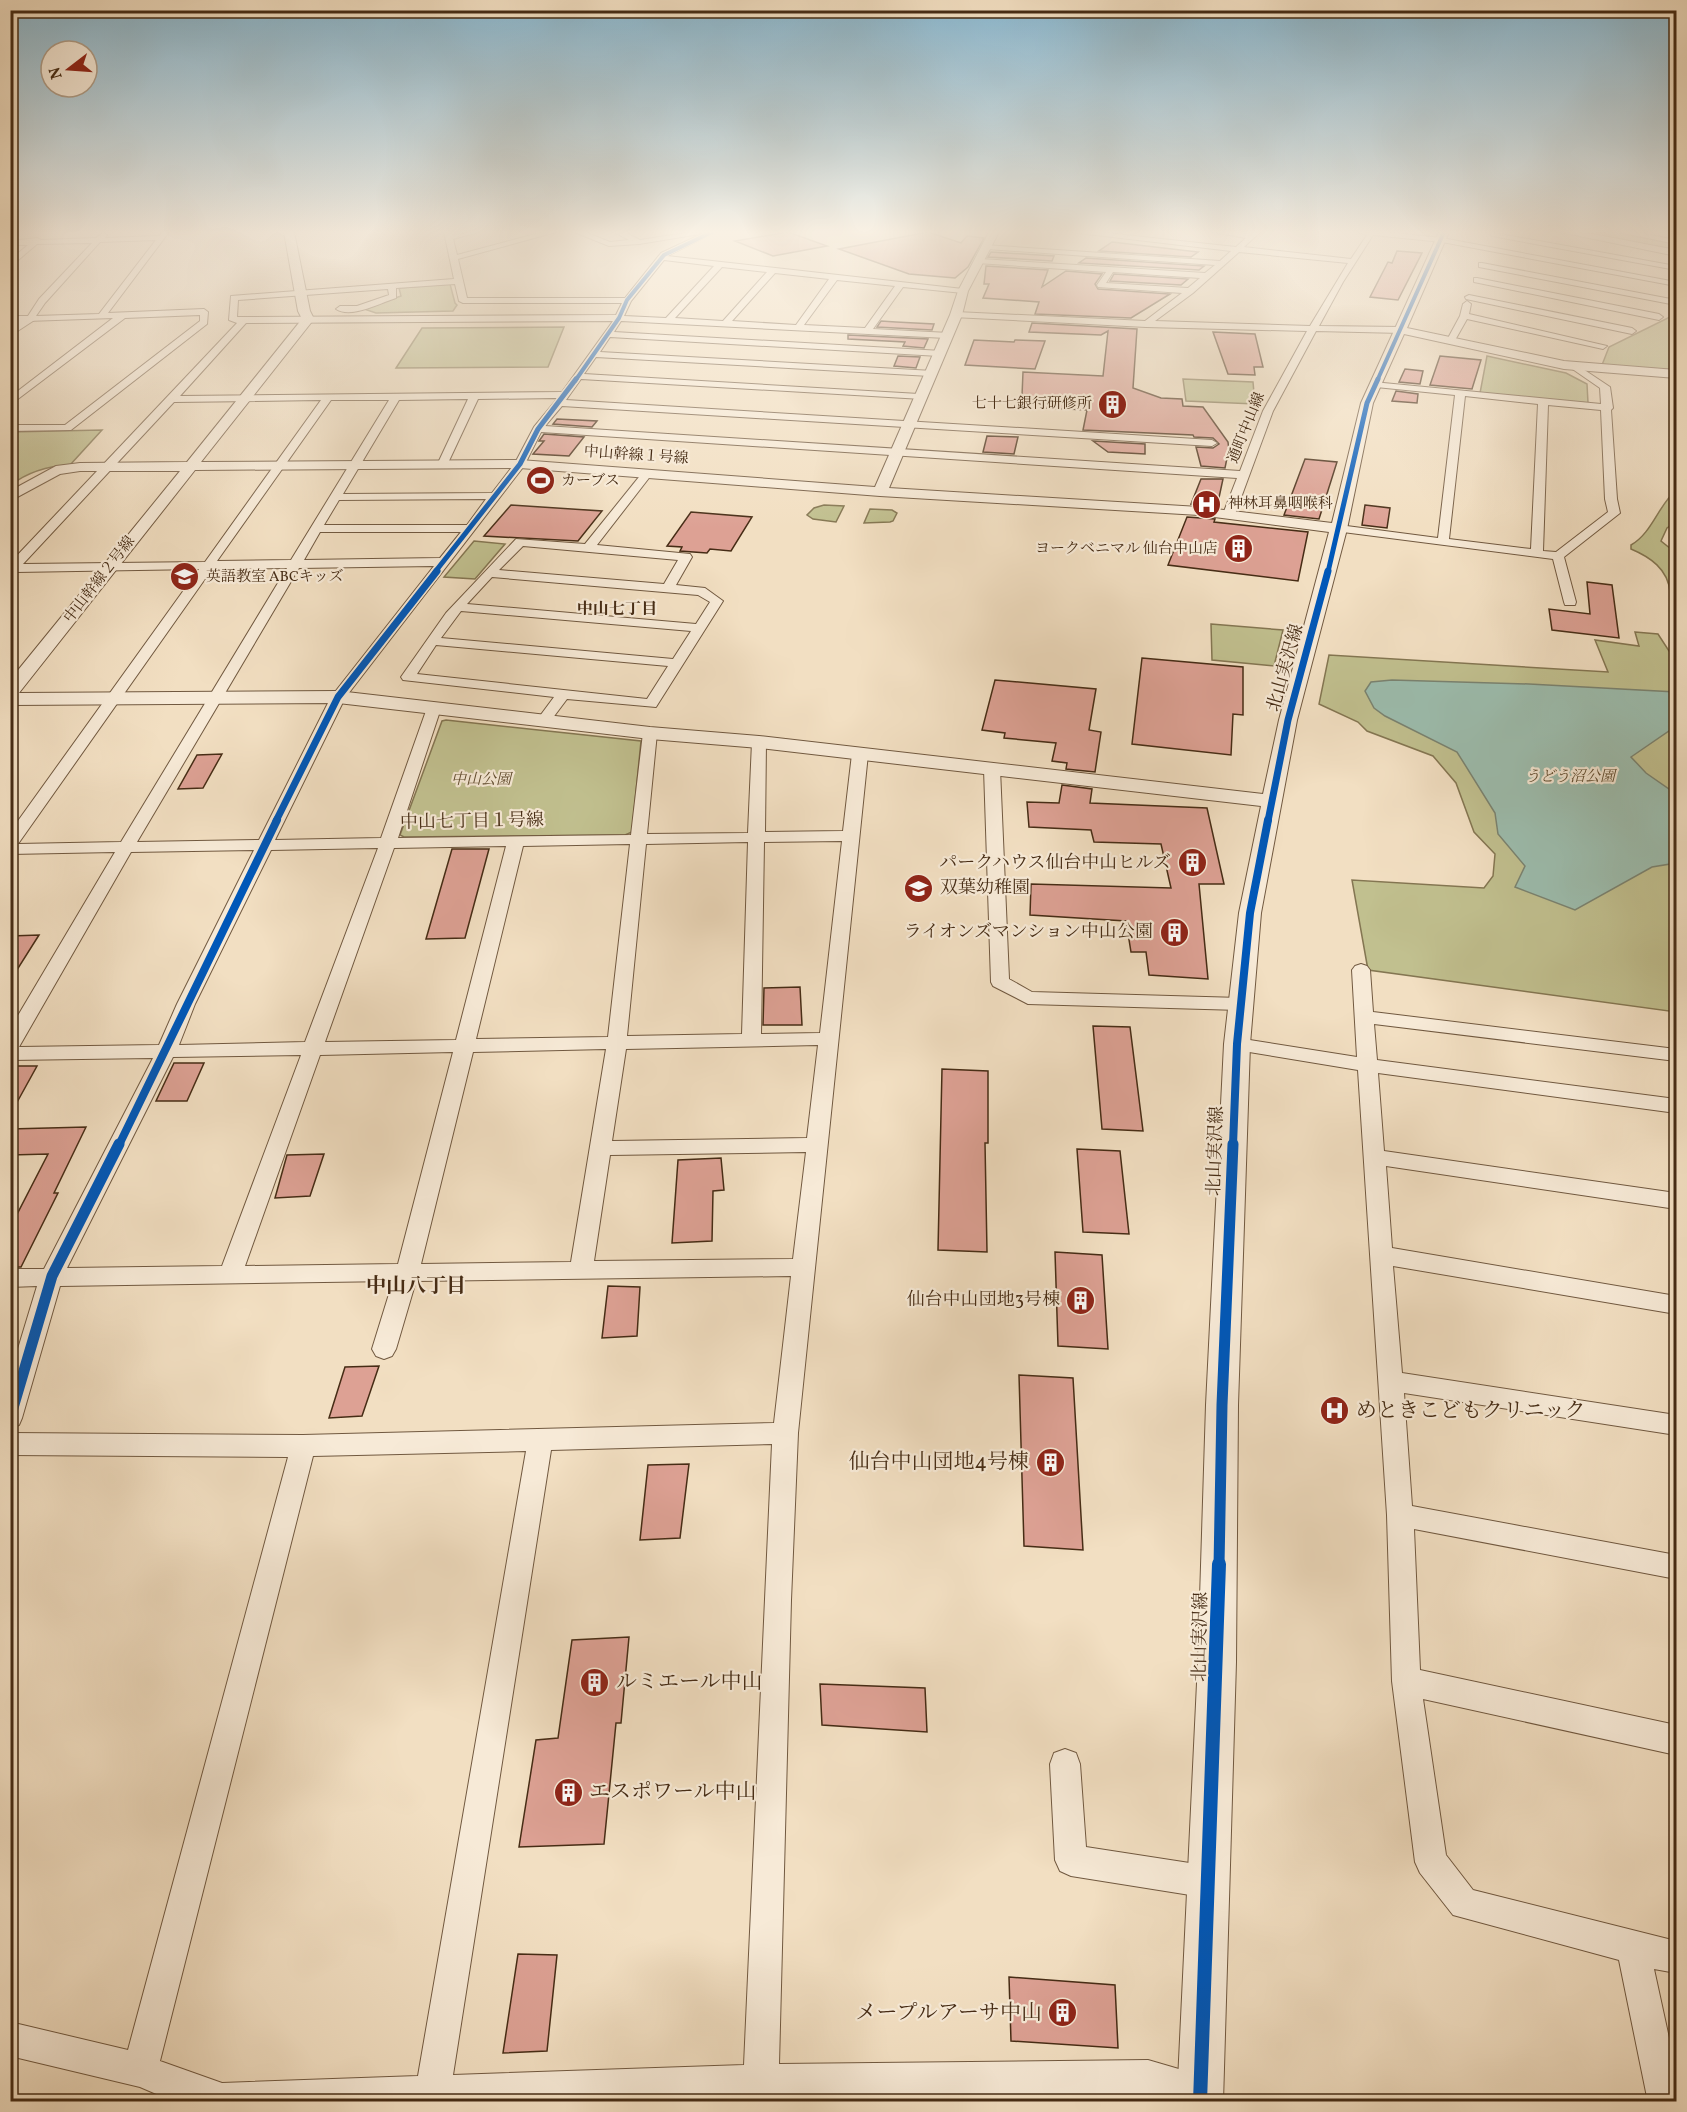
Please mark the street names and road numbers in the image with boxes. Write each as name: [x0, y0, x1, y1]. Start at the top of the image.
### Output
street label: 通町中山線: [1223, 389, 1271, 467]
street label: 中山幹線１号線: [583, 442, 689, 470]
street label: 中山幹線２号線: [59, 532, 141, 628]
street label: 北山実沢線: [1262, 621, 1310, 715]
street label: 中山七丁目１号線: [400, 808, 544, 836]
street label: 北山実沢線: [1202, 1106, 1230, 1196]
street label: 北山実沢線: [1188, 1592, 1214, 1682]

